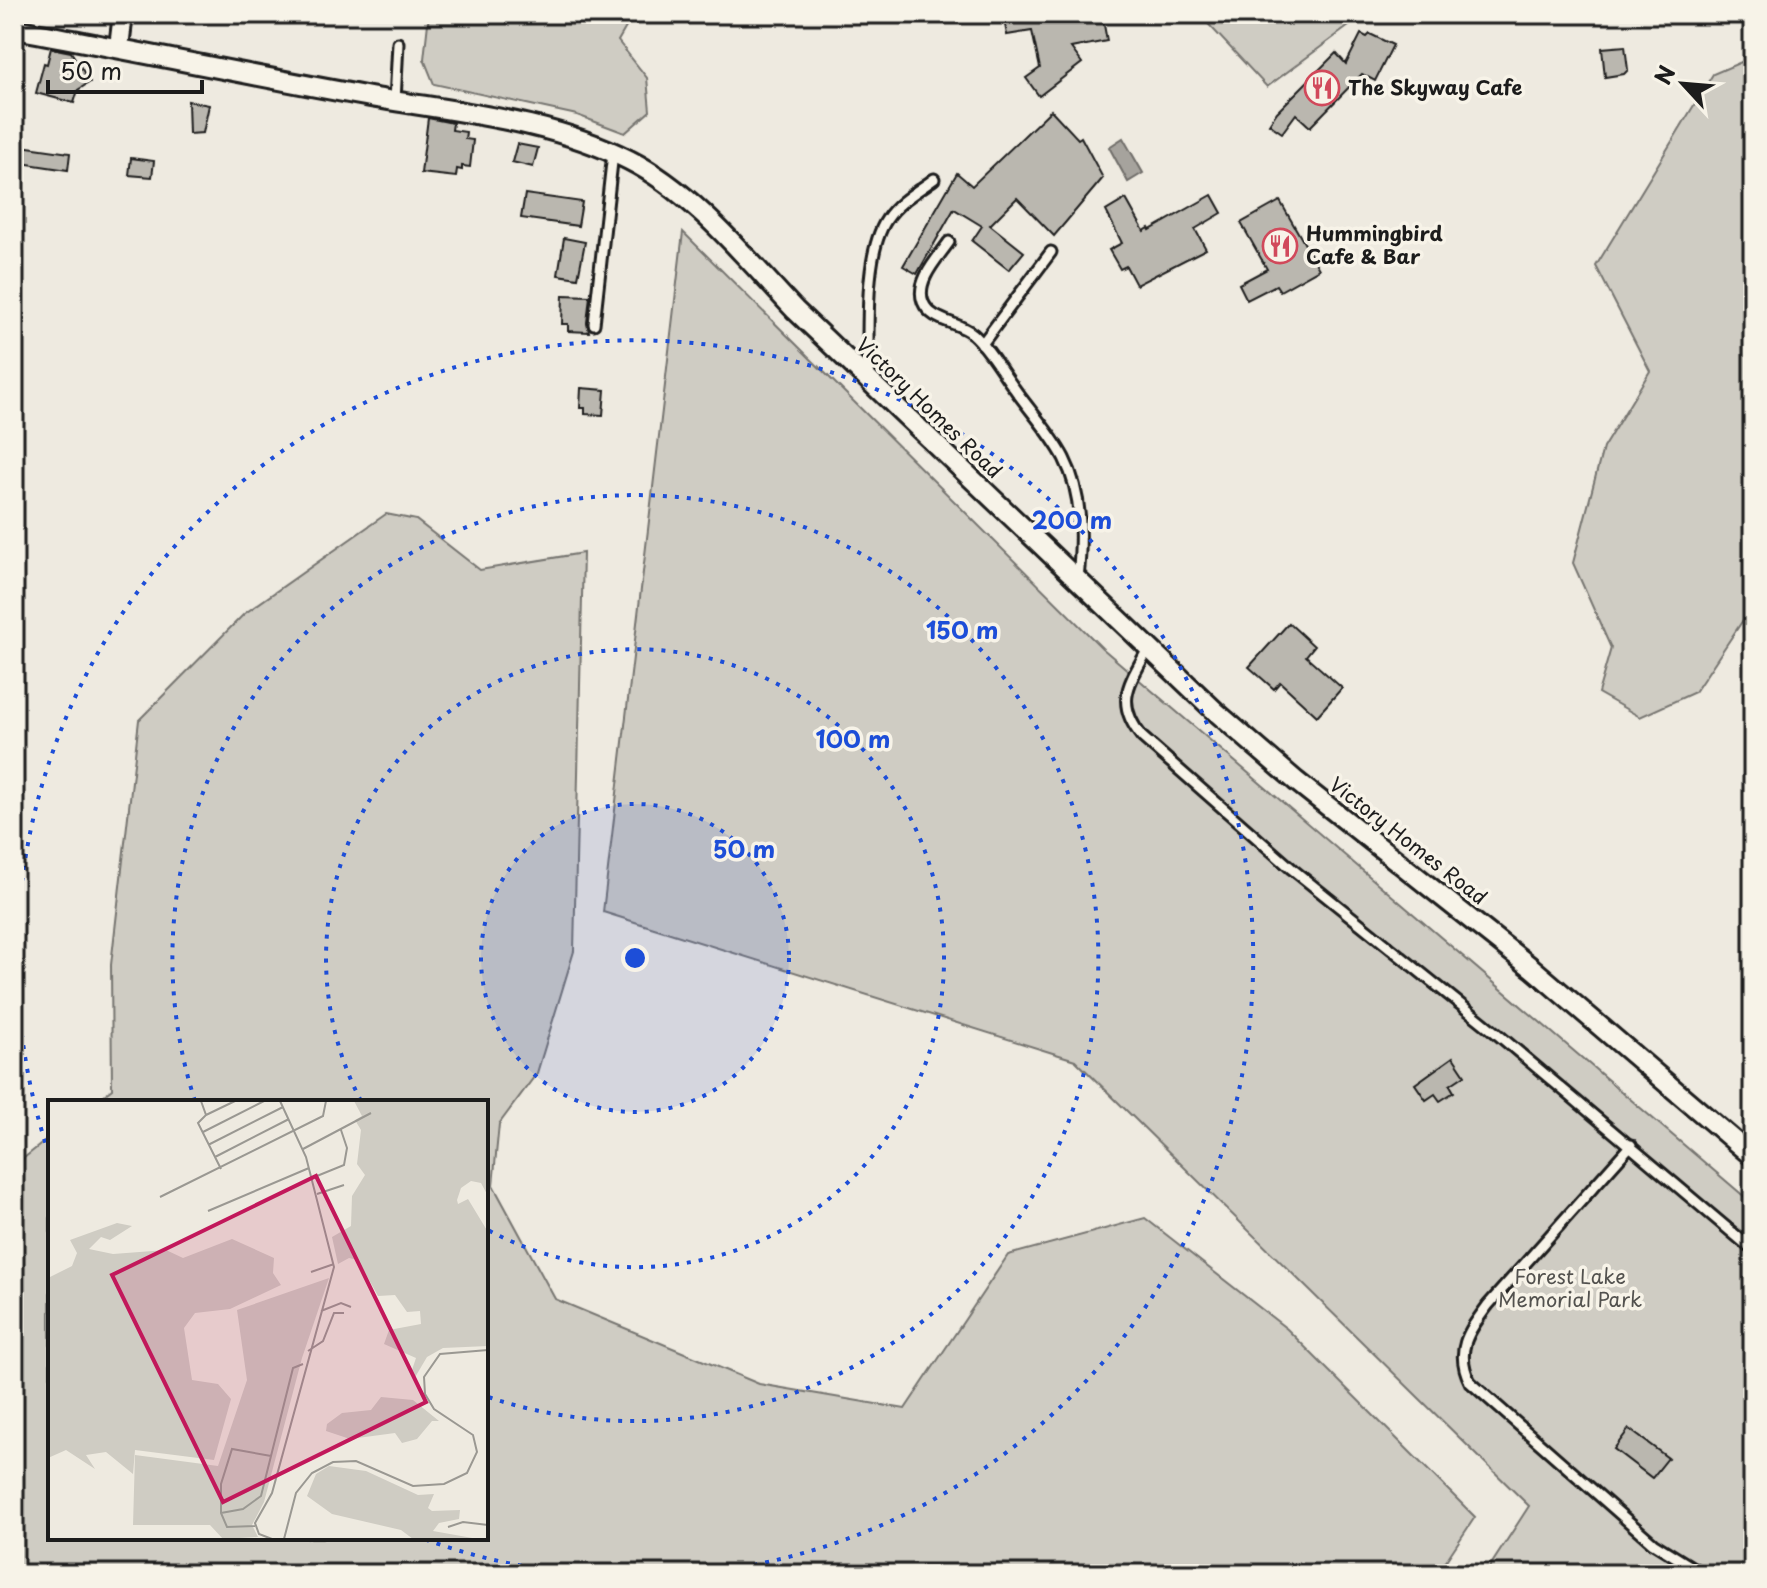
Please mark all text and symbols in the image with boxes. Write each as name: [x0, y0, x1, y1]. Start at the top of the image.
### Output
scale bar: [48, 44, 202, 94]
north arrow: [1643, 44, 1723, 124]
text: 50 m: [60, 52, 122, 88]
text: N: [1645, 60, 1682, 90]
restaurant icon: The Skyway Cafe: [1303, 69, 1341, 107]
place label: The Skyway Cafe: [1348, 72, 1522, 102]
place label: Hummingbird Cafe & Bar: [1306, 218, 1444, 271]
restaurant icon: Hummingbird Cafe & Bar: [1261, 227, 1299, 265]
street label: Victory Homes Road: [850, 330, 1009, 485]
text: 200 m: [1032, 501, 1112, 537]
text: 150 m: [926, 611, 998, 647]
text: 100 m: [816, 720, 890, 756]
street label: Victory Homes Road: [1323, 769, 1494, 911]
text: 50 m: [713, 830, 775, 866]
centre of rings: [621, 944, 649, 972]
inset map: [48, 1100, 488, 1540]
park label: Forest Lake Memorial Park: [1498, 1261, 1642, 1314]

